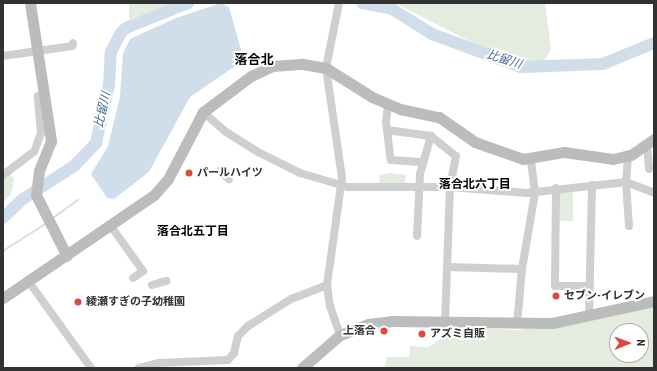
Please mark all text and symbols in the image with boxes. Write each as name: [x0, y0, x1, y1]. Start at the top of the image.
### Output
water label: 比留川: [485, 48, 523, 72]
district label: 落合北: [235, 52, 273, 68]
water label: 比留川: [92, 91, 114, 129]
place label: パールハイツ: [197, 166, 263, 180]
marker: パールハイツ: [184, 168, 194, 178]
district label: 落合北六丁目: [439, 178, 511, 192]
district label: 落合北五丁目: [157, 225, 229, 239]
place label: セブン-イレブン: [564, 289, 645, 303]
marker: セブン-イレブン: [551, 291, 561, 301]
place label: 綾瀬すぎの子幼稚園: [86, 295, 185, 309]
marker: 綾瀬すぎの子幼稚園: [73, 297, 83, 307]
north arrow: [609, 323, 649, 363]
place label: 上落合: [343, 324, 376, 338]
marker: 上落合: [379, 326, 389, 336]
place label: アズミ自販: [430, 327, 485, 341]
marker: アズミ自販: [417, 329, 427, 339]
text: N: [634, 339, 647, 346]

